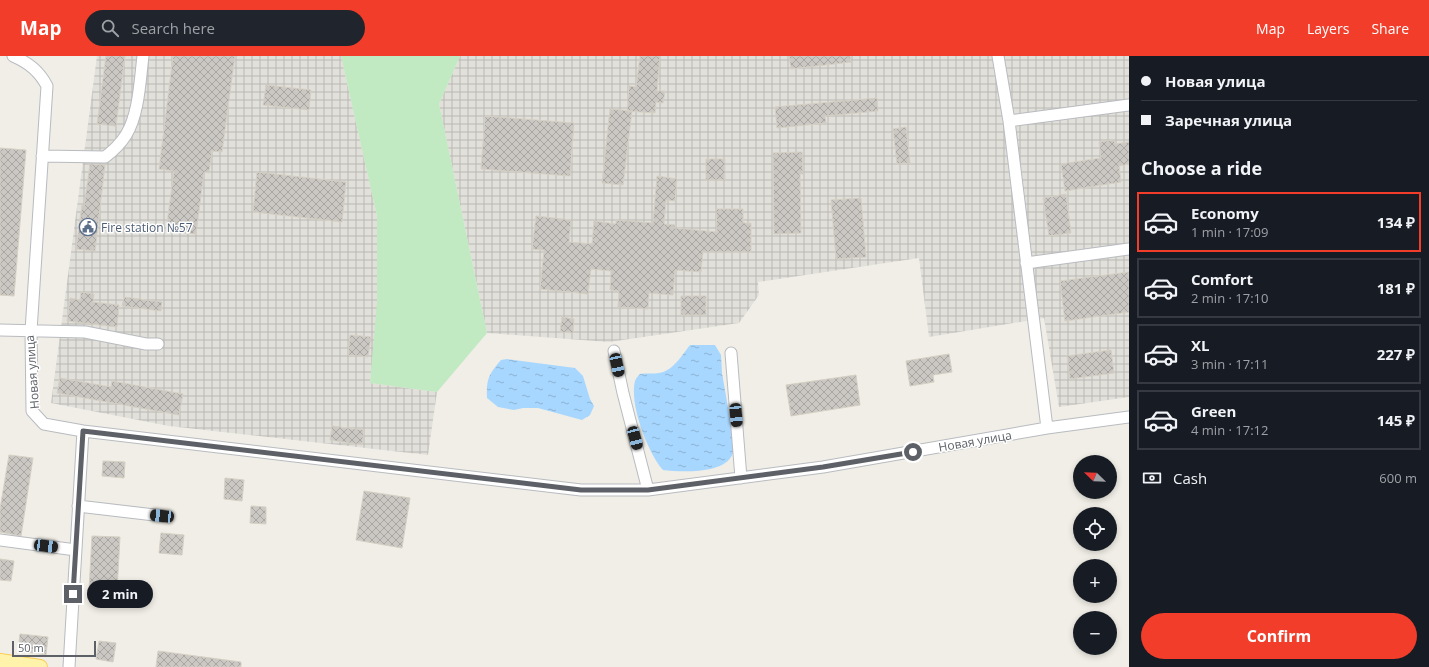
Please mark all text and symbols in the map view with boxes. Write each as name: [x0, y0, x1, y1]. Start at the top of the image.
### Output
search box: [85, 10, 365, 46]
text: Map: [20, 15, 61, 41]
icon: search: [99, 17, 121, 39]
text: Search here: [131, 18, 215, 38]
text: Map: [1256, 19, 1285, 38]
text: Layers: [1307, 19, 1349, 38]
text: Share: [1371, 19, 1409, 38]
text: Новая улица: [1165, 71, 1265, 91]
text: Заречная улица: [1165, 110, 1292, 130]
text: Choose a ride: [1141, 156, 1262, 180]
text: Economy: [1191, 203, 1259, 223]
icon: car: [1143, 204, 1179, 240]
text: 134 ₽: [1377, 212, 1415, 232]
public building icon: Fire station №57: [78, 217, 98, 237]
place label: Fire station №57: [101, 219, 193, 236]
text: 1 min · 17:09: [1191, 223, 1268, 241]
text: Comfort: [1191, 269, 1253, 289]
icon: car: [1143, 270, 1179, 306]
text: 181 ₽: [1377, 278, 1415, 298]
text: 2 min · 17:10: [1191, 289, 1268, 307]
street label: Новая улица: [21, 334, 43, 410]
text: XL: [1191, 335, 1209, 355]
icon: car: [1143, 336, 1179, 372]
text: 227 ₽: [1377, 344, 1415, 364]
car: [609, 352, 625, 378]
text: 3 min · 17:11: [1191, 355, 1268, 373]
text: Green: [1191, 401, 1236, 421]
icon: car: [1143, 402, 1179, 438]
car: [729, 403, 743, 427]
text: 145 ₽: [1377, 410, 1415, 430]
text: 4 min · 17:12: [1191, 421, 1268, 439]
car: [626, 425, 644, 451]
street label: Новая улица: [937, 426, 1013, 456]
route start: [904, 443, 922, 461]
north arrow: [1073, 455, 1117, 499]
map controls: [1073, 455, 1117, 655]
icon: cash: [1141, 467, 1163, 489]
text: Cash: [1173, 468, 1207, 488]
text: 600 m: [1379, 469, 1417, 487]
button: locate: [1073, 507, 1117, 551]
car: [149, 509, 175, 523]
car: [33, 539, 59, 553]
button: +: [1073, 559, 1117, 603]
callout: 2 min: [87, 580, 153, 608]
route end: [64, 585, 82, 603]
text: 2 min: [102, 585, 138, 603]
button: −: [1073, 611, 1117, 655]
button: Confirm: [1141, 613, 1417, 659]
scale bar: [12, 639, 96, 658]
text: 50 m: [18, 640, 44, 655]

